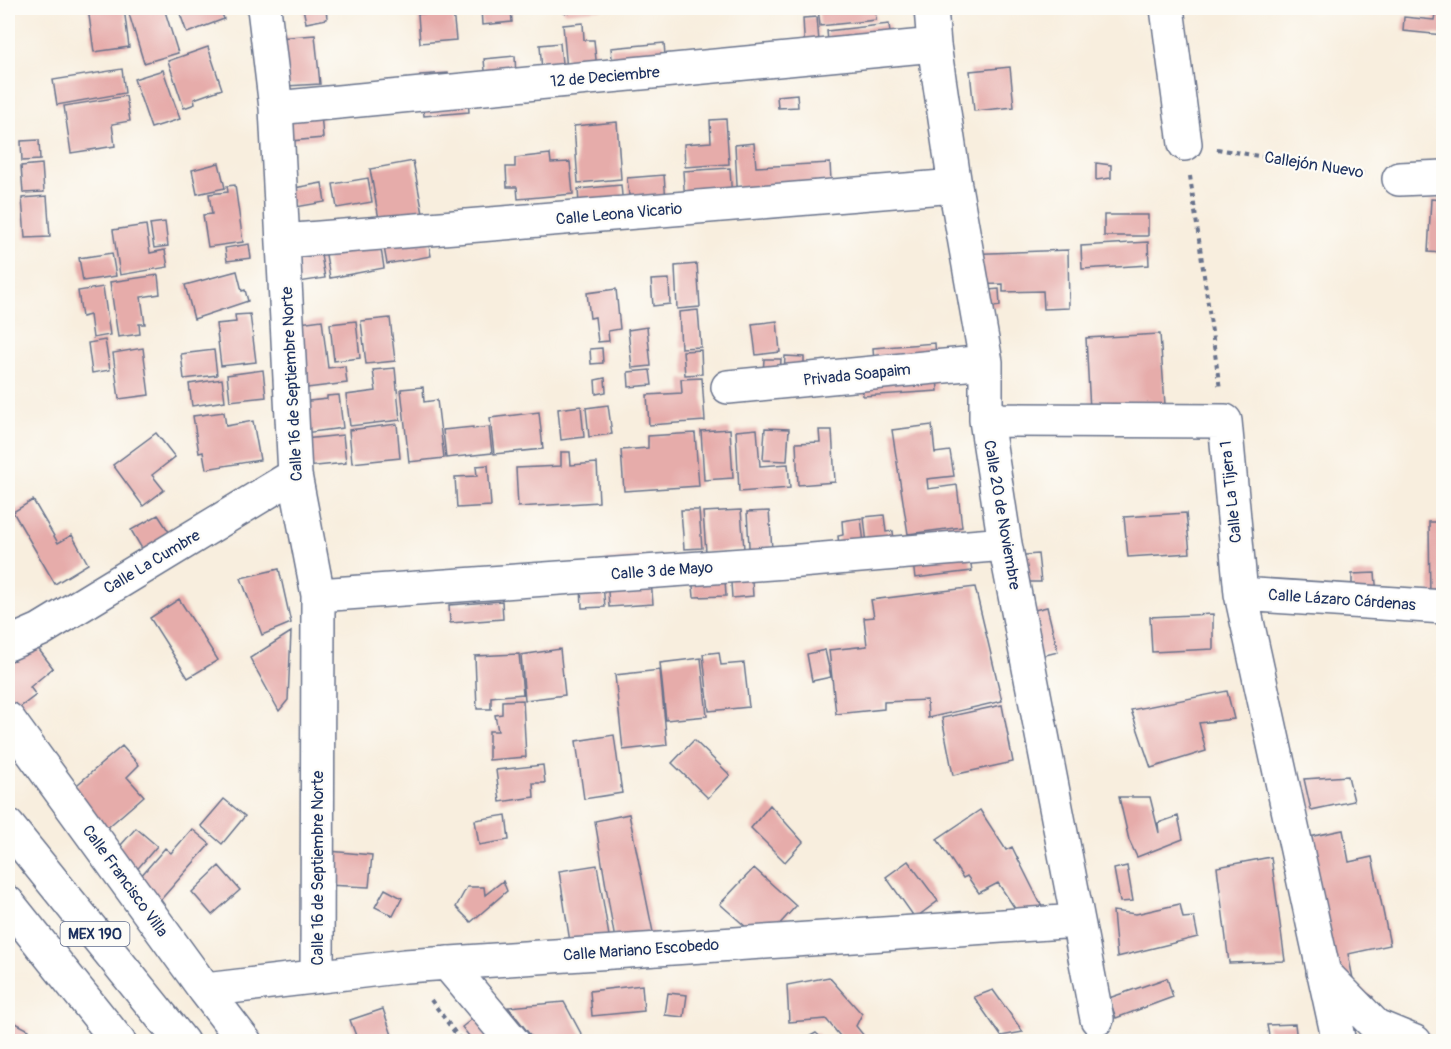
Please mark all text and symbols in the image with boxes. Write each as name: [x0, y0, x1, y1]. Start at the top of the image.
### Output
street label: 12 de Deciembre: [549, 62, 661, 92]
street label: Callejón Nuevo: [1263, 147, 1366, 183]
street label: Calle Leona Vicario: [555, 198, 683, 229]
street label: Calle 16 de Septiembre Norte: [277, 286, 307, 482]
street label: Privada Soapaim: [802, 359, 912, 391]
street label: Calle 20 de Noviembre: [979, 439, 1025, 591]
street label: Calle La Tijera 1: [1216, 440, 1246, 544]
street label: Calle La Cumbre: [100, 525, 204, 599]
street label: Calle 3 de Mayo: [610, 557, 714, 585]
street label: Calle Lázaro Cárdenas: [1267, 585, 1417, 615]
street label: Calle 16 de Septiembre Norte: [308, 771, 328, 965]
street label: Calle Francisco Villa: [78, 821, 172, 941]
road number: MEX 190: [60, 922, 130, 946]
street label: Calle Mariano Escobedo: [562, 935, 720, 965]

